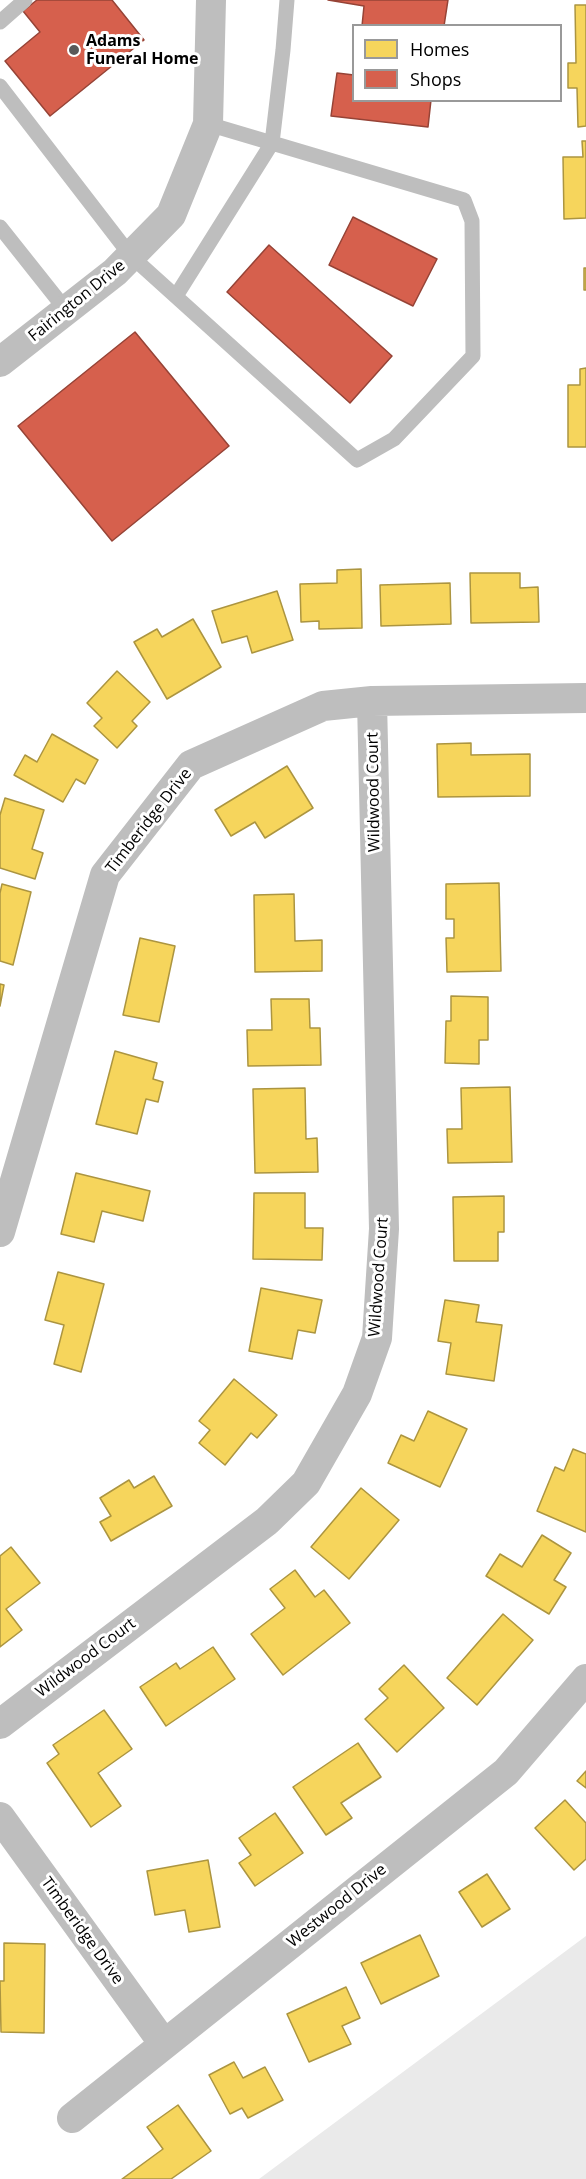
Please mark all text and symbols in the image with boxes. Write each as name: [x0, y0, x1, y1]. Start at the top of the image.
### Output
legend: [352, 24, 562, 102]
place label: Adams Funeral Home: [86, 31, 199, 69]
text: Homes: [410, 37, 469, 61]
marker: Adams Funeral Home: [67, 43, 81, 57]
text: Shops: [410, 67, 461, 91]
street label: Fairington Drive: [25, 256, 129, 346]
street label: Wildwood Court: [363, 732, 385, 852]
street label: Timberidge Drive: [102, 765, 196, 877]
street label: Wildwood Court: [365, 1216, 393, 1338]
street label: Wildwood Court: [32, 1614, 140, 1702]
street label: Westwood Drive: [284, 1860, 390, 1952]
street label: Timberidge Drive: [37, 1874, 127, 1988]

